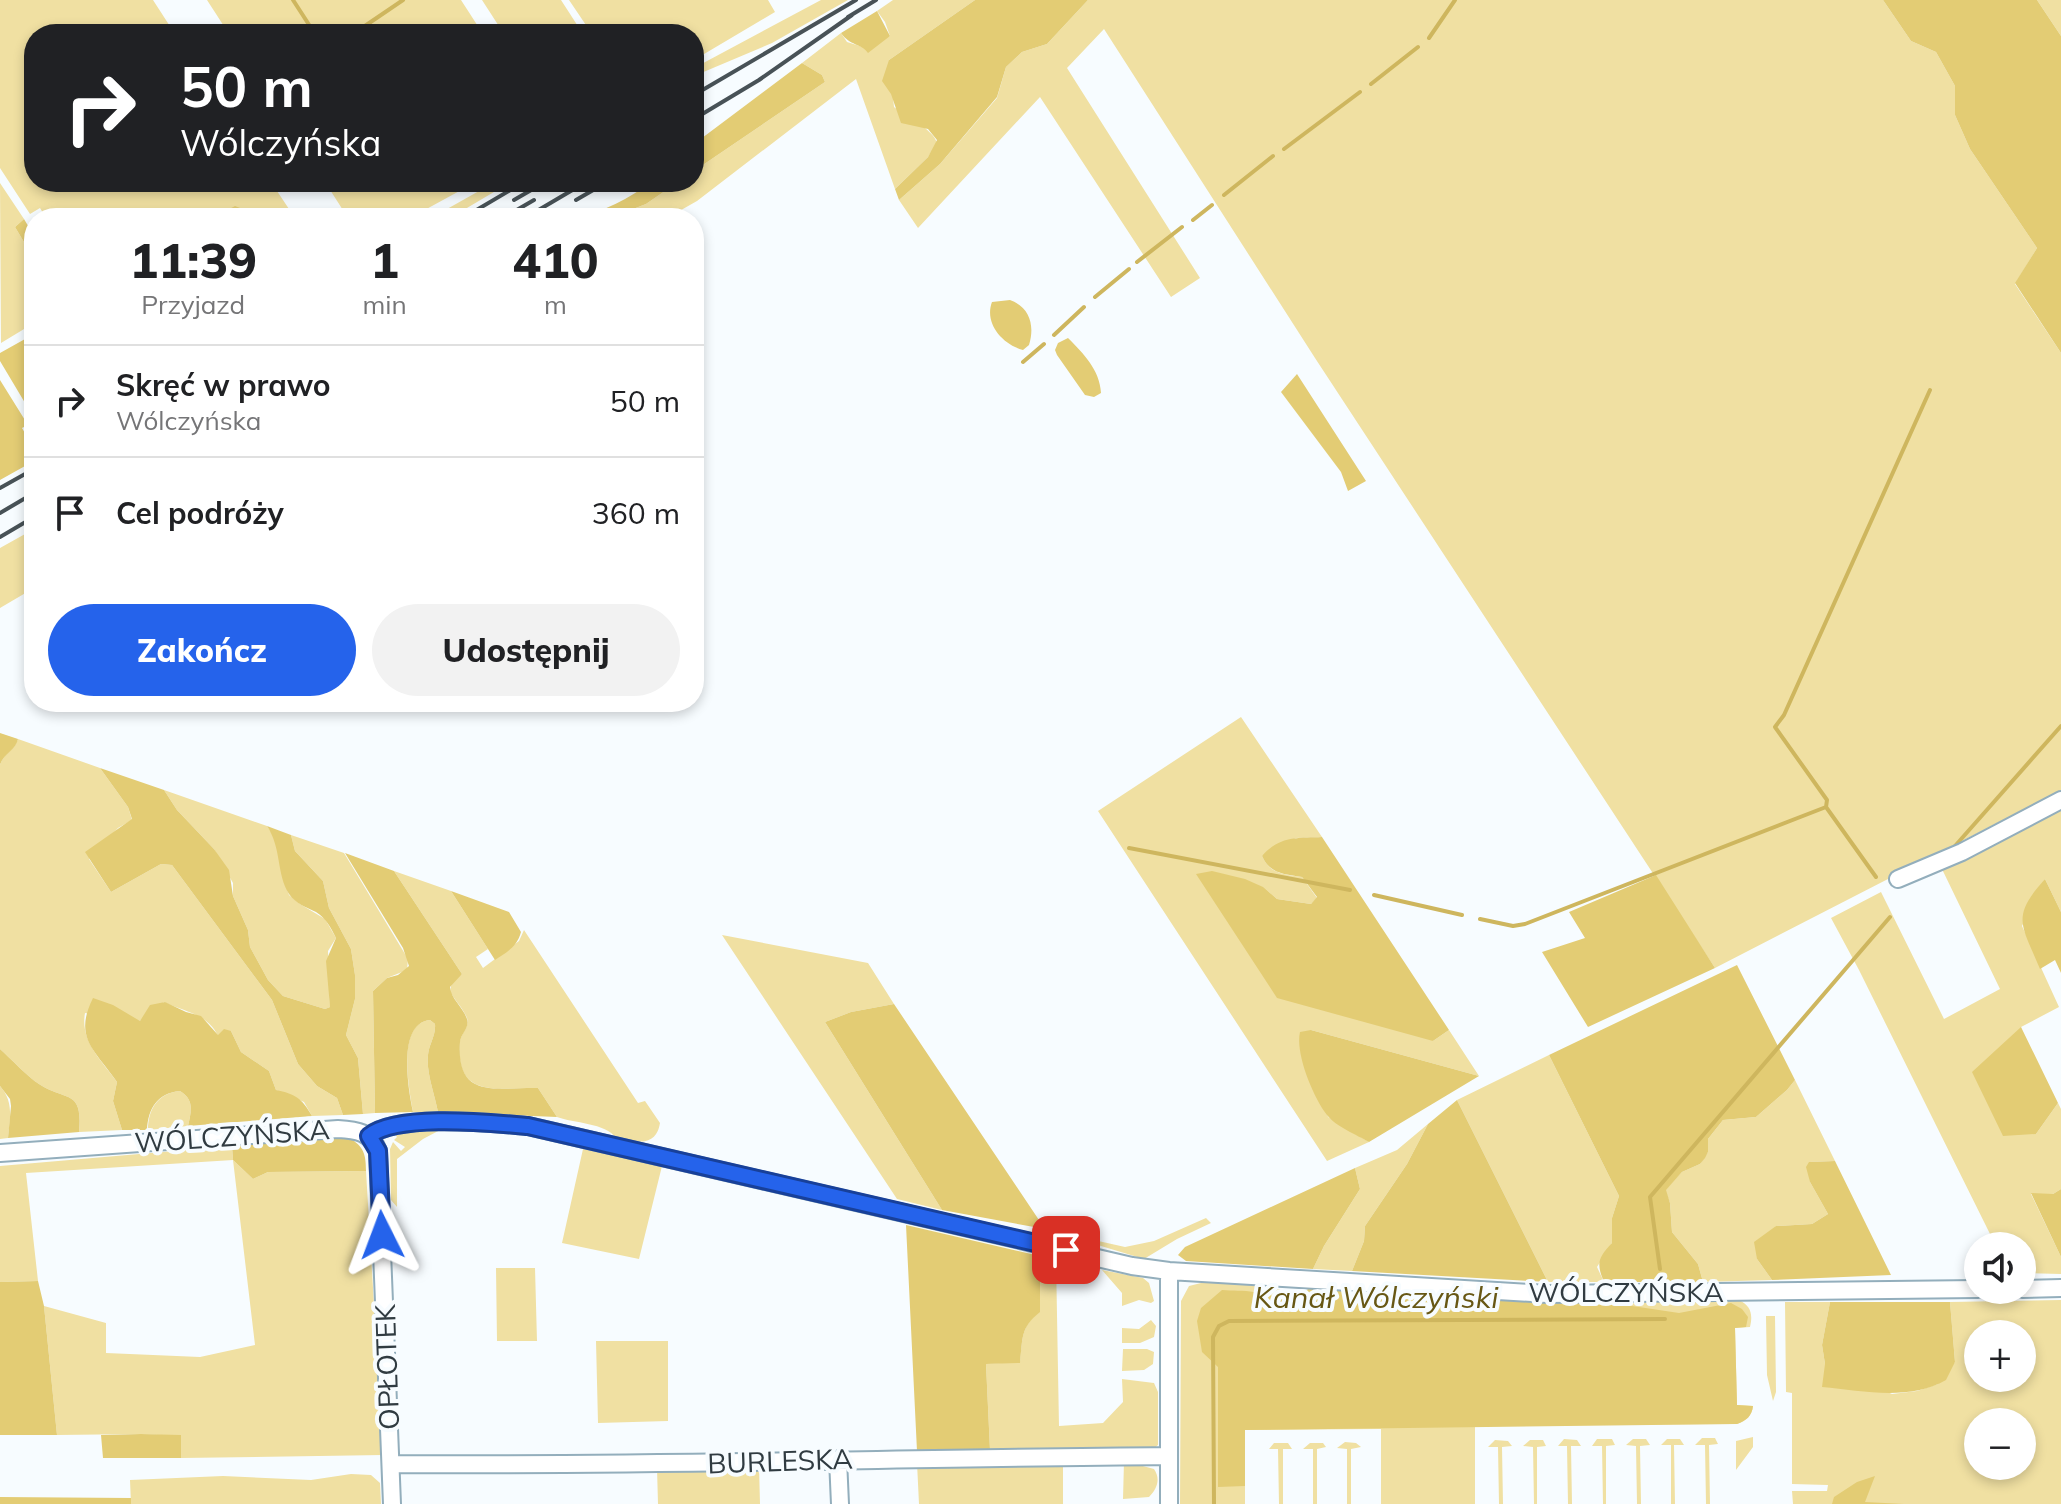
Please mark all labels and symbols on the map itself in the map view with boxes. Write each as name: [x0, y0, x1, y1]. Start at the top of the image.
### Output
street label: WÓLCZYŃSKA: [133, 1111, 331, 1160]
position arrow: [340, 1193, 424, 1277]
pin: [1032, 1216, 1100, 1284]
street label: WÓLCZYŃSKA: [1528, 1274, 1724, 1309]
water label: Kanał Wólczyński: [1254, 1278, 1499, 1316]
street label: OPŁOTEK: [367, 1302, 406, 1430]
street label: BURLESKA: [707, 1440, 854, 1481]

